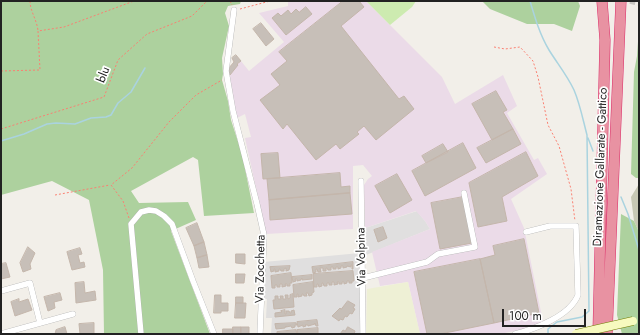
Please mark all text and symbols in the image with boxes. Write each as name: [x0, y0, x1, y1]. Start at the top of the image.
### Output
street label: blu: [94, 65, 114, 85]
street label: Diramazione Gallarate - Gattico: [591, 87, 611, 247]
street label: Via Volpina: [354, 228, 370, 286]
street label: Via Zocchetta: [253, 235, 269, 303]
scale bar: [504, 301, 588, 327]
text: 100 m: [509, 307, 542, 325]

